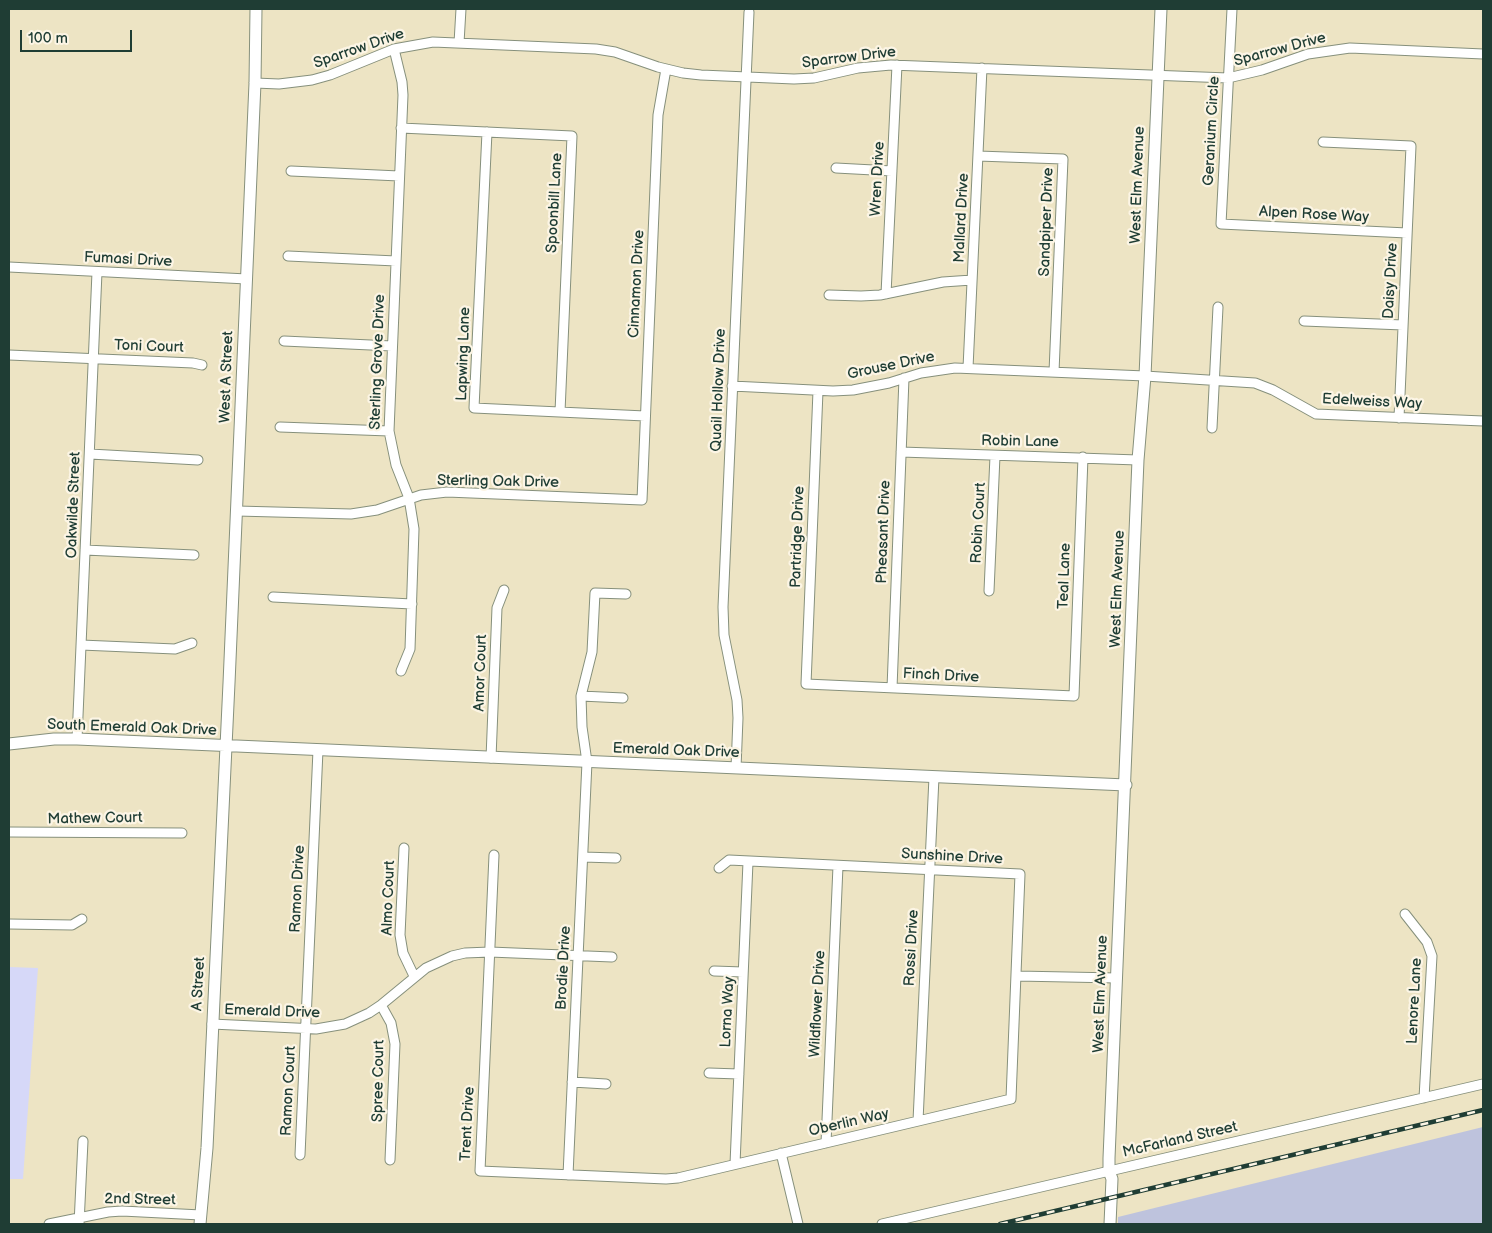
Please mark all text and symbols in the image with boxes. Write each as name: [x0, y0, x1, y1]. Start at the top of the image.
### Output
scale bar: [22, 20, 135, 52]
street label: Sparrow Drive: [311, 25, 407, 73]
text: 100 m: [28, 29, 68, 48]
street label: Sparrow Drive: [1232, 29, 1328, 71]
street label: Sparrow Drive: [801, 43, 897, 73]
street label: Geranium Circle: [1200, 76, 1224, 186]
street label: West Elm Avenue: [1127, 126, 1149, 244]
street label: Wren Drive: [867, 141, 889, 217]
street label: Spoonbill Lane: [543, 153, 567, 253]
street label: Sandpiper Drive: [1036, 167, 1058, 277]
street label: Mallard Drive: [951, 173, 973, 263]
street label: Alpen Rose Way: [1258, 203, 1370, 227]
street label: Cinnamon Drive: [625, 229, 649, 339]
street label: Daisy Drive: [1380, 242, 1402, 320]
street label: Fumasi Drive: [83, 249, 173, 271]
street label: Sterling Grove Drive: [367, 294, 389, 430]
street label: Lapwing Lane: [453, 307, 475, 401]
street label: Quail Hollow Drive: [708, 328, 730, 452]
street label: West A Street: [216, 331, 238, 423]
street label: Toni Court: [114, 337, 184, 357]
street label: Grouse Drive: [846, 348, 936, 384]
street label: Edelweiss Way: [1322, 390, 1422, 414]
street label: Robin Lane: [981, 432, 1059, 452]
street label: Oakwilde Street: [63, 451, 85, 559]
street label: Sterling Oak Drive: [437, 472, 559, 492]
street label: Pheasant Drive: [873, 480, 895, 584]
street label: Robin Court: [968, 482, 990, 564]
street label: Partridge Drive: [787, 486, 809, 588]
street label: West Elm Avenue: [1107, 530, 1129, 648]
street label: Teal Lane: [1055, 543, 1075, 609]
street label: Amor Court: [471, 634, 491, 712]
street label: Finch Drive: [902, 665, 980, 687]
street label: South Emerald Oak Drive: [47, 716, 217, 740]
street label: Emerald Oak Drive: [612, 740, 740, 762]
street label: Mathew Court: [47, 809, 143, 829]
street label: Ramon Drive: [287, 845, 309, 933]
street label: Sunshine Drive: [901, 845, 1003, 869]
street label: Almo Court: [379, 860, 399, 936]
street label: Rossi Drive: [901, 909, 923, 987]
street label: Brodie Drive: [553, 925, 575, 1011]
street label: West Elm Avenue: [1090, 935, 1112, 1053]
street label: Wildflower Drive: [806, 950, 830, 1058]
street label: A Street: [189, 956, 209, 1012]
street label: Lenore Lane: [1404, 958, 1426, 1044]
street label: Lorna Way: [717, 976, 739, 1048]
street label: Emerald Drive: [224, 1001, 320, 1023]
street label: Spree Court: [369, 1040, 389, 1122]
street label: Ramon Court: [278, 1046, 300, 1136]
street label: Trent Drive: [457, 1086, 479, 1162]
street label: Oberlin Way: [807, 1105, 891, 1141]
street label: McFarland Street: [1121, 1118, 1239, 1162]
street label: 2nd Street: [104, 1190, 176, 1210]

